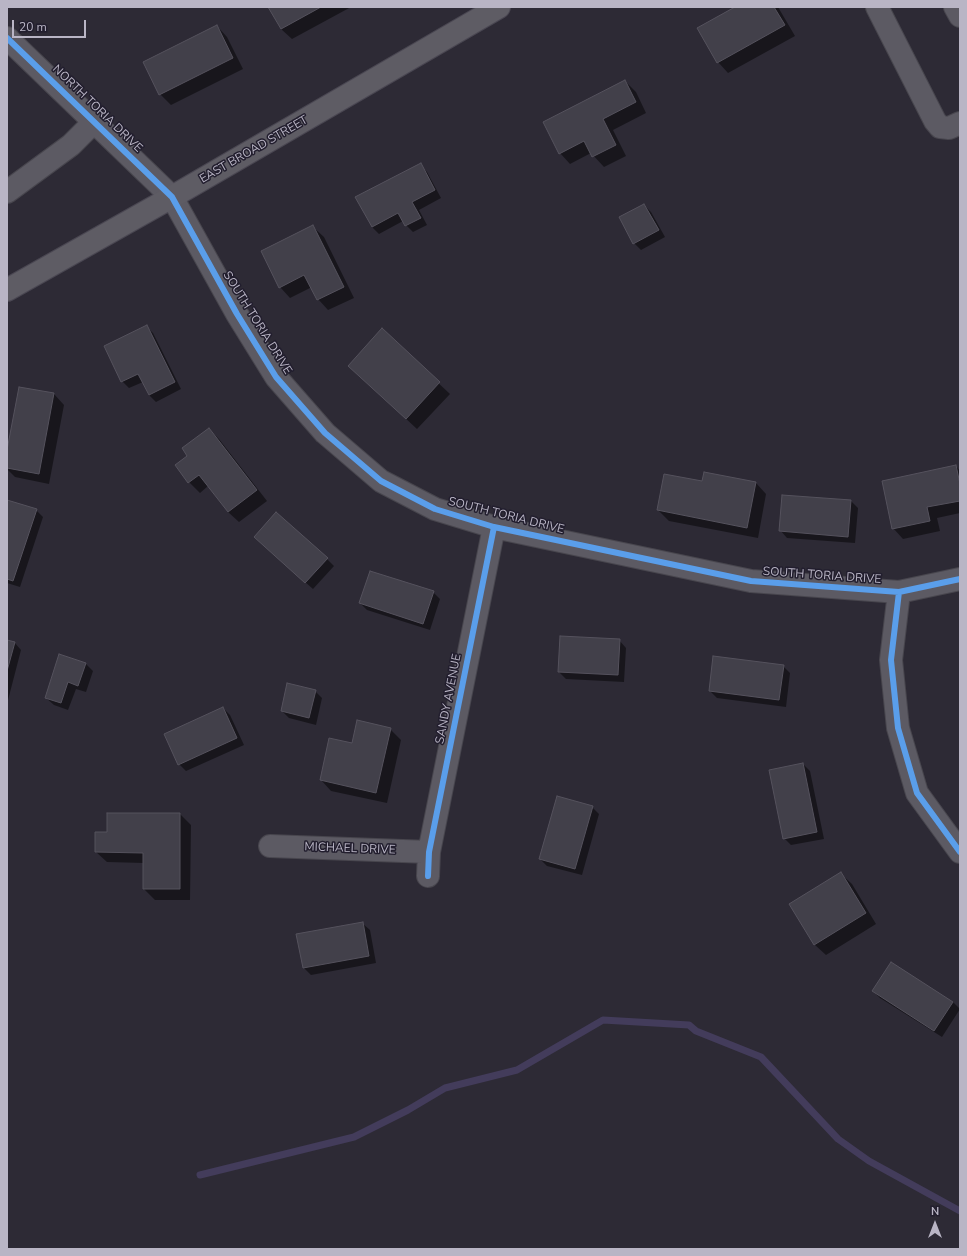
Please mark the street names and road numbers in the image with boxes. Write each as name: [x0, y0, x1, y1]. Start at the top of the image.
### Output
street label: NORTH TORIA DRIVE: [49, 62, 145, 156]
street label: EAST BROAD STREET: [197, 113, 311, 187]
street label: SOUTH TORIA DRIVE: [219, 269, 295, 377]
street label: SOUTH TORIA DRIVE: [447, 495, 565, 537]
street label: SOUTH TORIA DRIVE: [762, 565, 882, 587]
street label: SANDY AVENUE: [433, 653, 465, 745]
street label: MICHAEL DRIVE: [304, 840, 396, 858]

